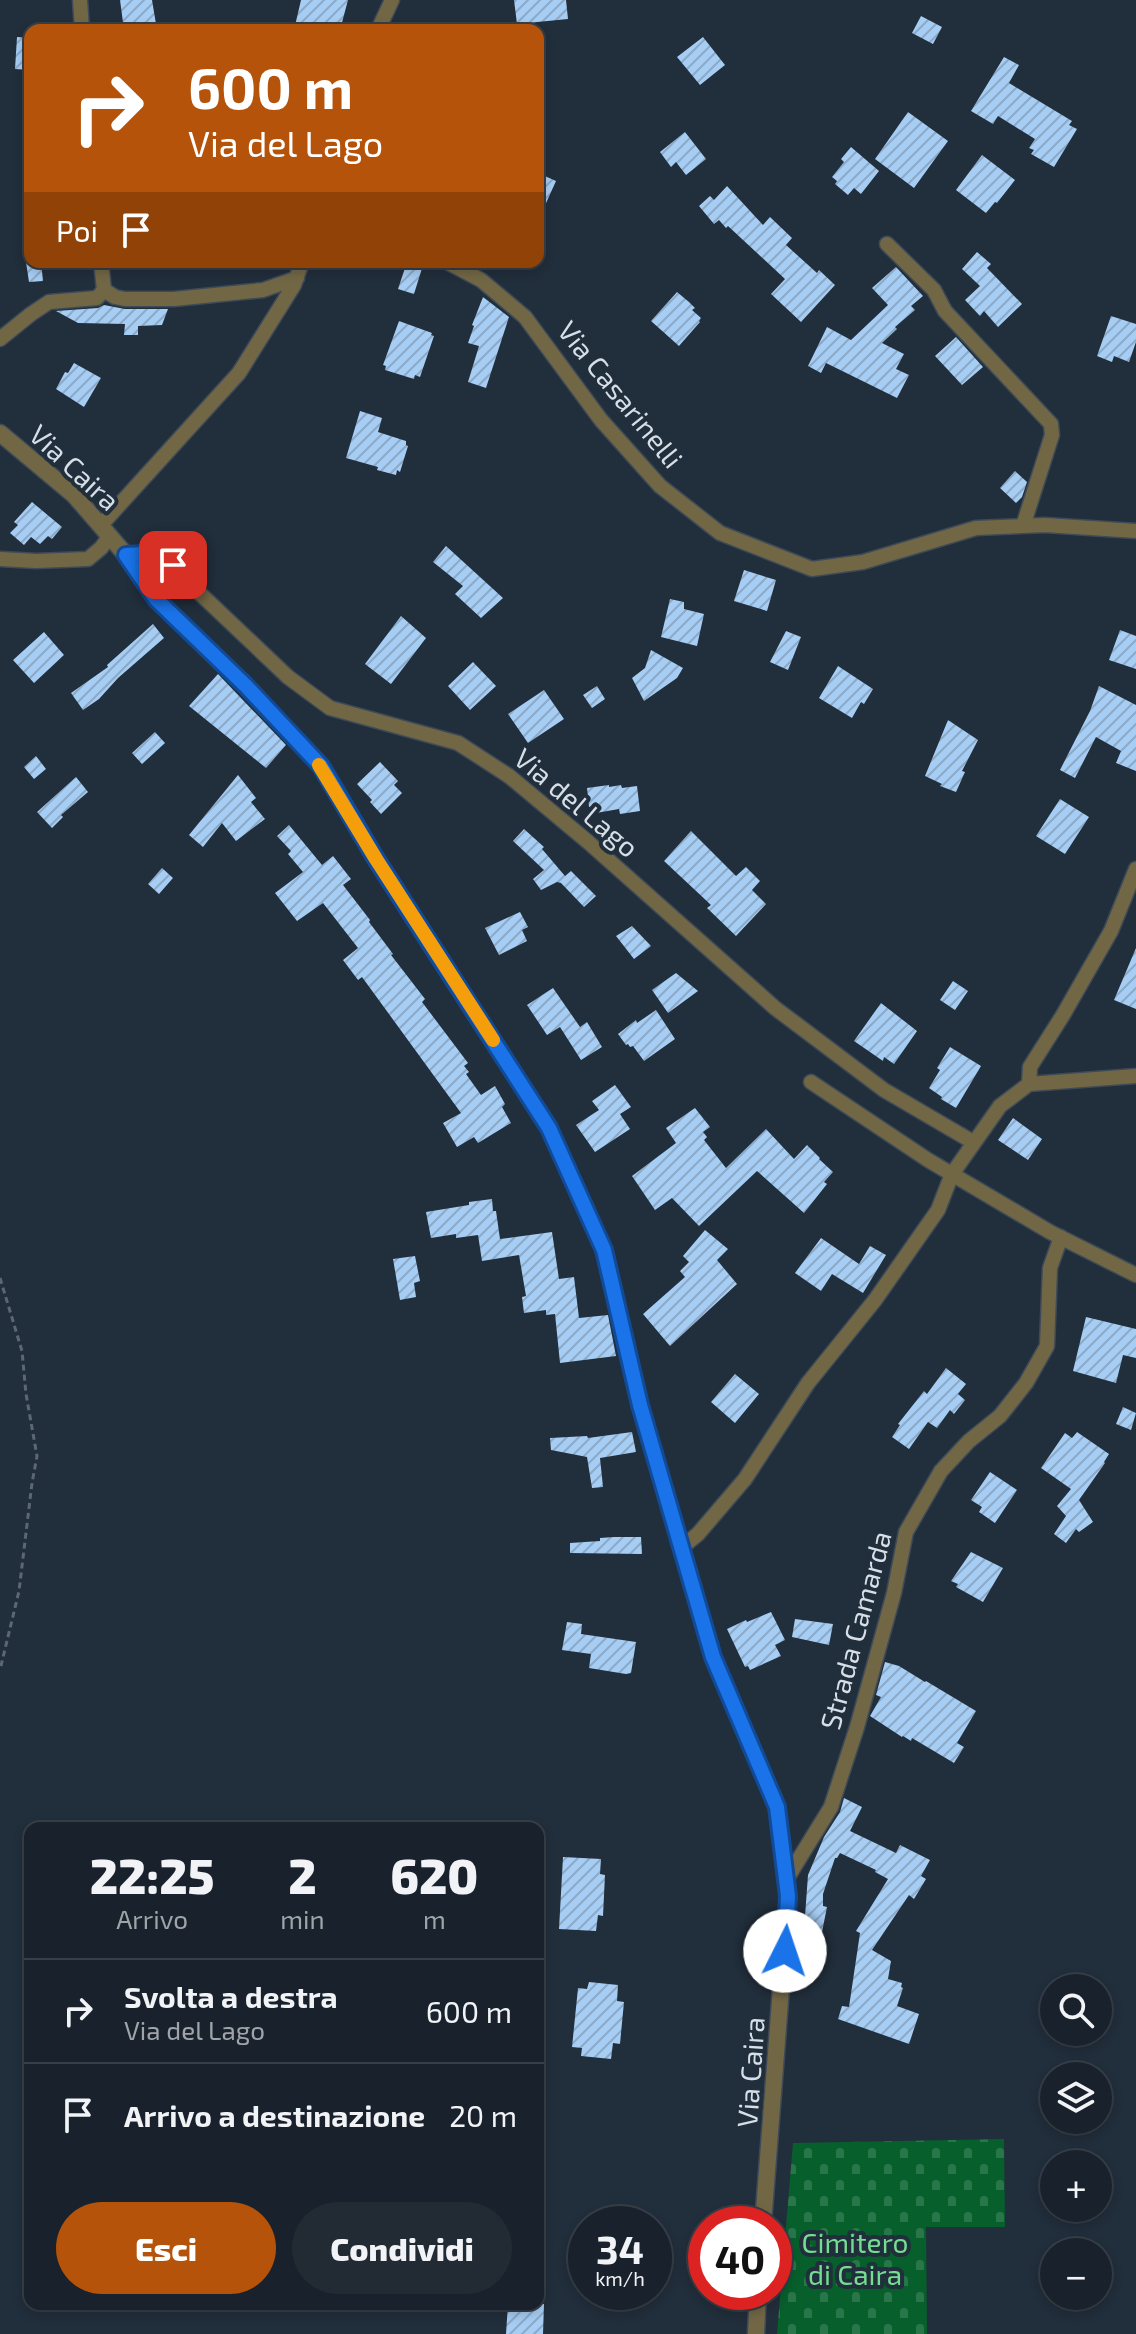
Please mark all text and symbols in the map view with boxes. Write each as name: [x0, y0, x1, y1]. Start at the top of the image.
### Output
text: 600 m: [188, 53, 353, 120]
icon: right: [56, 56, 160, 160]
text: Via del Lago: [188, 121, 383, 164]
icon: arrive: [114, 208, 158, 252]
text: Poi: [56, 212, 98, 248]
street label: Via Casarinelli: [551, 314, 691, 474]
street label: Via Caira: [23, 417, 127, 517]
pin: [139, 531, 207, 599]
icon: arrive: [151, 543, 195, 587]
street label: Via del Lago: [508, 740, 646, 864]
street label: Strada Camarda: [812, 1527, 898, 1733]
text: 22:25: [90, 1846, 215, 1904]
text: 2: [288, 1846, 317, 1904]
text: 620: [390, 1846, 478, 1904]
text: Arrivo: [116, 1903, 188, 1934]
text: min: [280, 1903, 325, 1934]
text: m: [423, 1903, 446, 1934]
position arrow: [743, 1909, 827, 1993]
map controls: [1040, 1974, 1112, 2310]
button: search: [1040, 1974, 1112, 2046]
text: Svolta a destra: [124, 1978, 338, 2014]
icon: right: [56, 1989, 100, 2033]
text: 600 m: [426, 1993, 512, 2029]
text: Via del Lago: [124, 2014, 265, 2045]
street label: Via Caira: [729, 2016, 771, 2128]
button: layers: [1040, 2062, 1112, 2134]
icon: arrive: [56, 2093, 100, 2137]
text: Arrivo a destinazione: [124, 2097, 425, 2133]
text: 20 m: [449, 2097, 517, 2133]
button: +: [1040, 2150, 1112, 2222]
button: Esci: [56, 2202, 276, 2294]
button: Condividi: [292, 2202, 512, 2294]
speed limit sign: 40: [688, 2206, 792, 2310]
text: 34: [596, 2224, 644, 2272]
park label: Cimitero di Caira: [802, 2225, 908, 2291]
button: −: [1040, 2238, 1112, 2310]
text: km/h: [595, 2266, 645, 2290]

